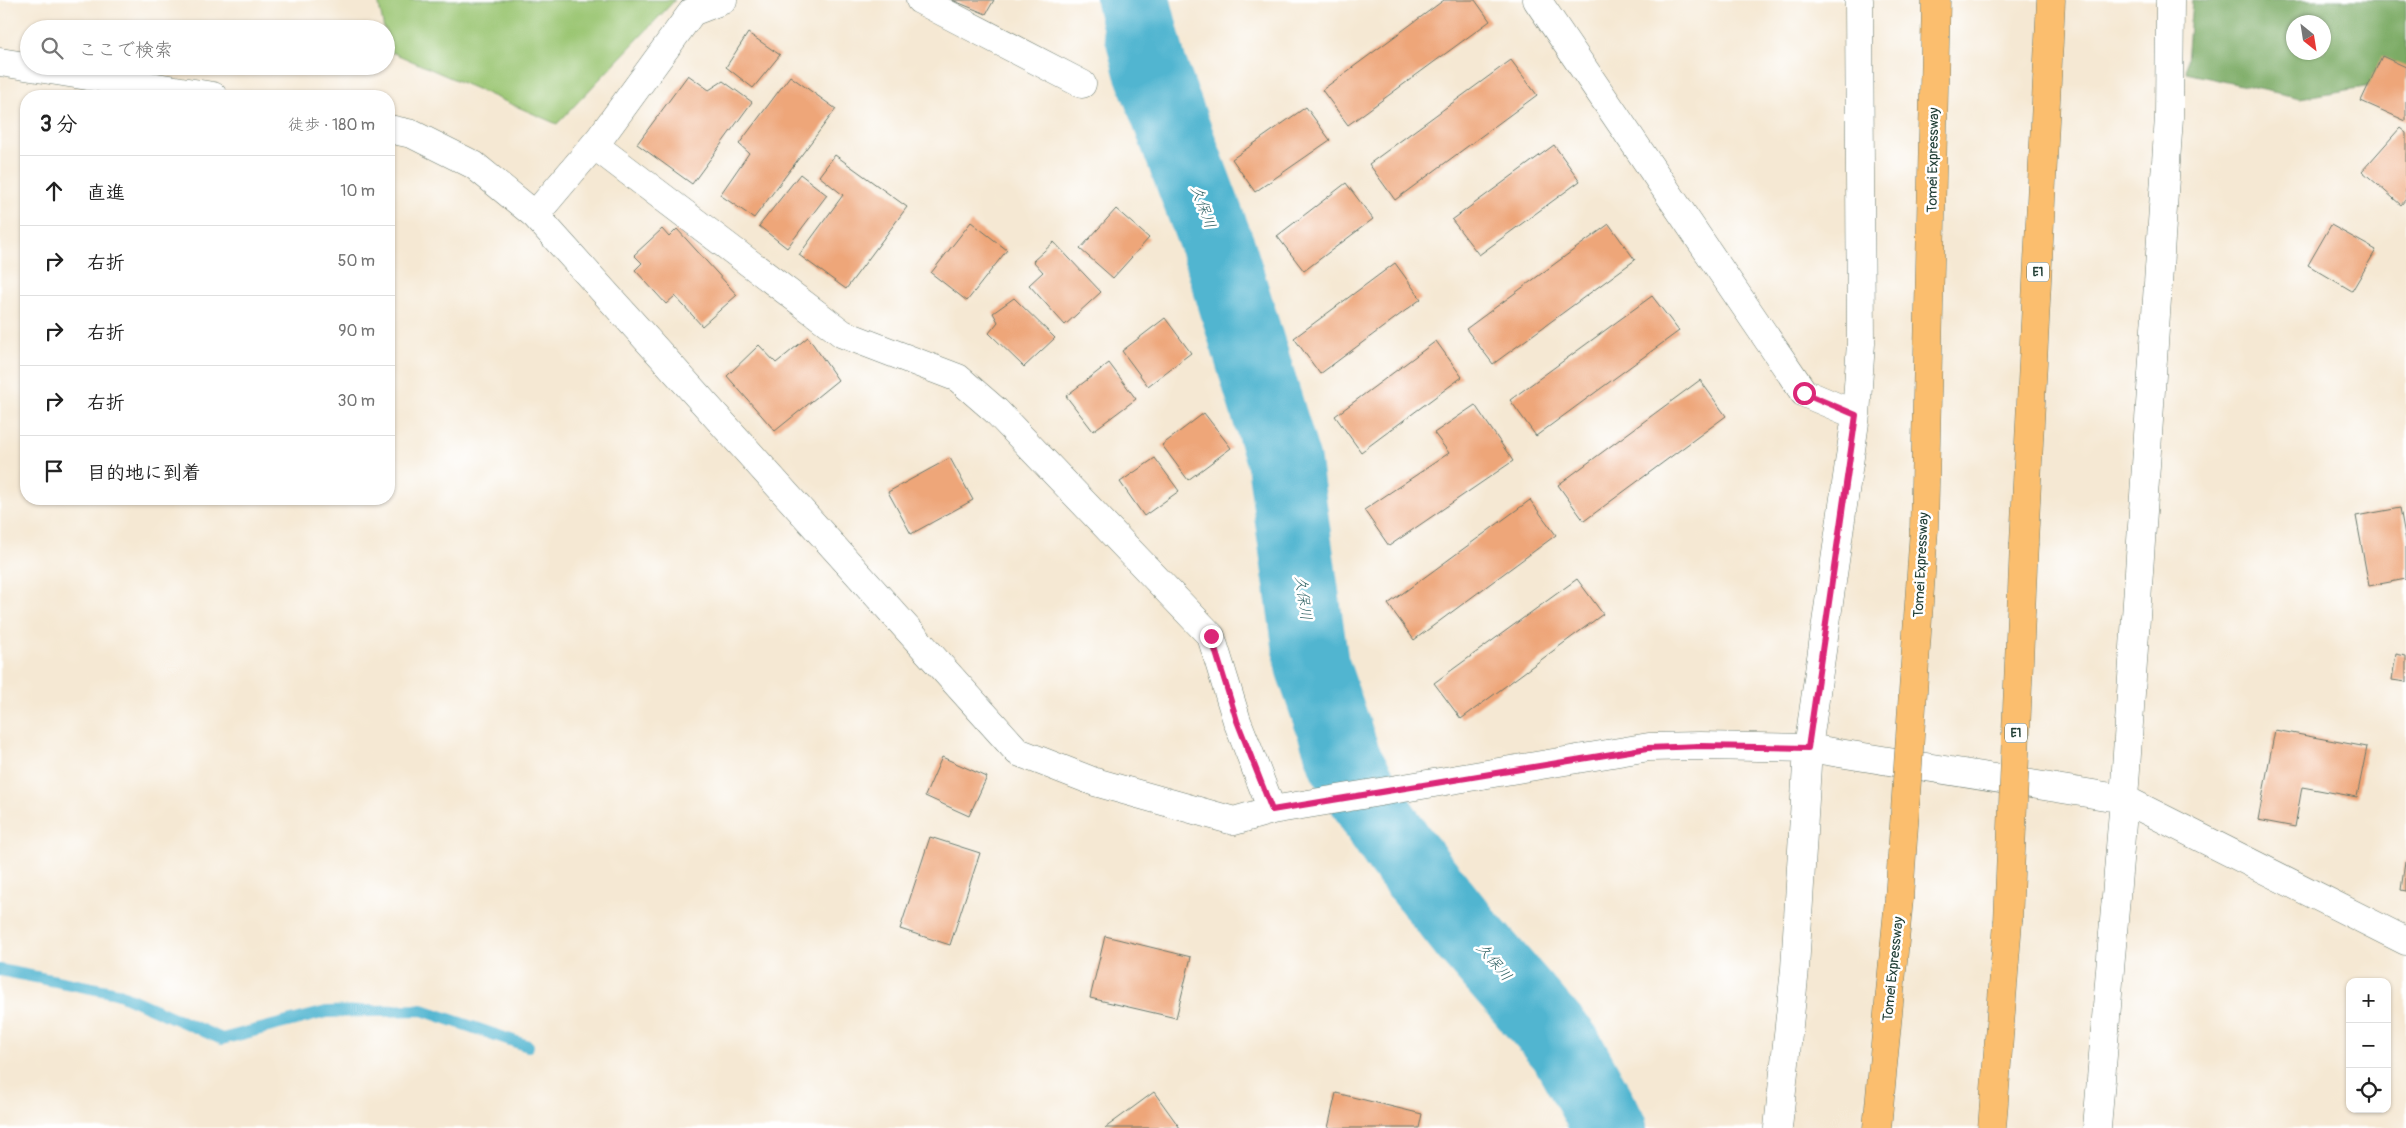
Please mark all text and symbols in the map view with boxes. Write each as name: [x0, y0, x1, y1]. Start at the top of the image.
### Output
north arrow: [2286, 15, 2331, 60]
search box: [20, 20, 395, 75]
icon: search: [38, 34, 66, 62]
text: ここで検索: [78, 38, 173, 62]
street label: Tomei Expressway: [1924, 107, 1942, 213]
text: 3 分: [40, 111, 77, 138]
text: 徒歩 · 180 m: [288, 115, 375, 135]
icon: ahead: [40, 177, 68, 205]
text: 直進: [87, 181, 125, 205]
text: 10 m: [340, 181, 375, 201]
water label: 久保川: [1186, 183, 1220, 231]
icon: right: [40, 247, 68, 275]
text: 右折: [87, 251, 125, 275]
text: 50 m: [338, 251, 375, 271]
road number: E1: [2027, 262, 2049, 282]
icon: right: [40, 317, 68, 345]
text: 右折: [87, 321, 125, 345]
text: 90 m: [338, 321, 375, 341]
route start: [1793, 382, 1816, 405]
icon: right: [40, 387, 68, 415]
text: 右折: [87, 391, 125, 415]
text: 30 m: [337, 391, 375, 411]
icon: arrive: [40, 457, 68, 485]
text: 目的地に到着: [87, 461, 201, 485]
street label: Tomei Expressway: [1910, 512, 1932, 618]
water label: 久保川: [1290, 574, 1316, 622]
route end: [1200, 625, 1223, 648]
road number: E1: [2005, 724, 2027, 742]
street label: Tomei Expressway: [1879, 916, 1907, 1022]
water label: 久保川: [1472, 939, 1516, 985]
map controls: [2346, 978, 2391, 1113]
button: +: [2346, 978, 2391, 1023]
button: −: [2346, 1023, 2391, 1068]
button: locate: [2346, 1068, 2391, 1113]

